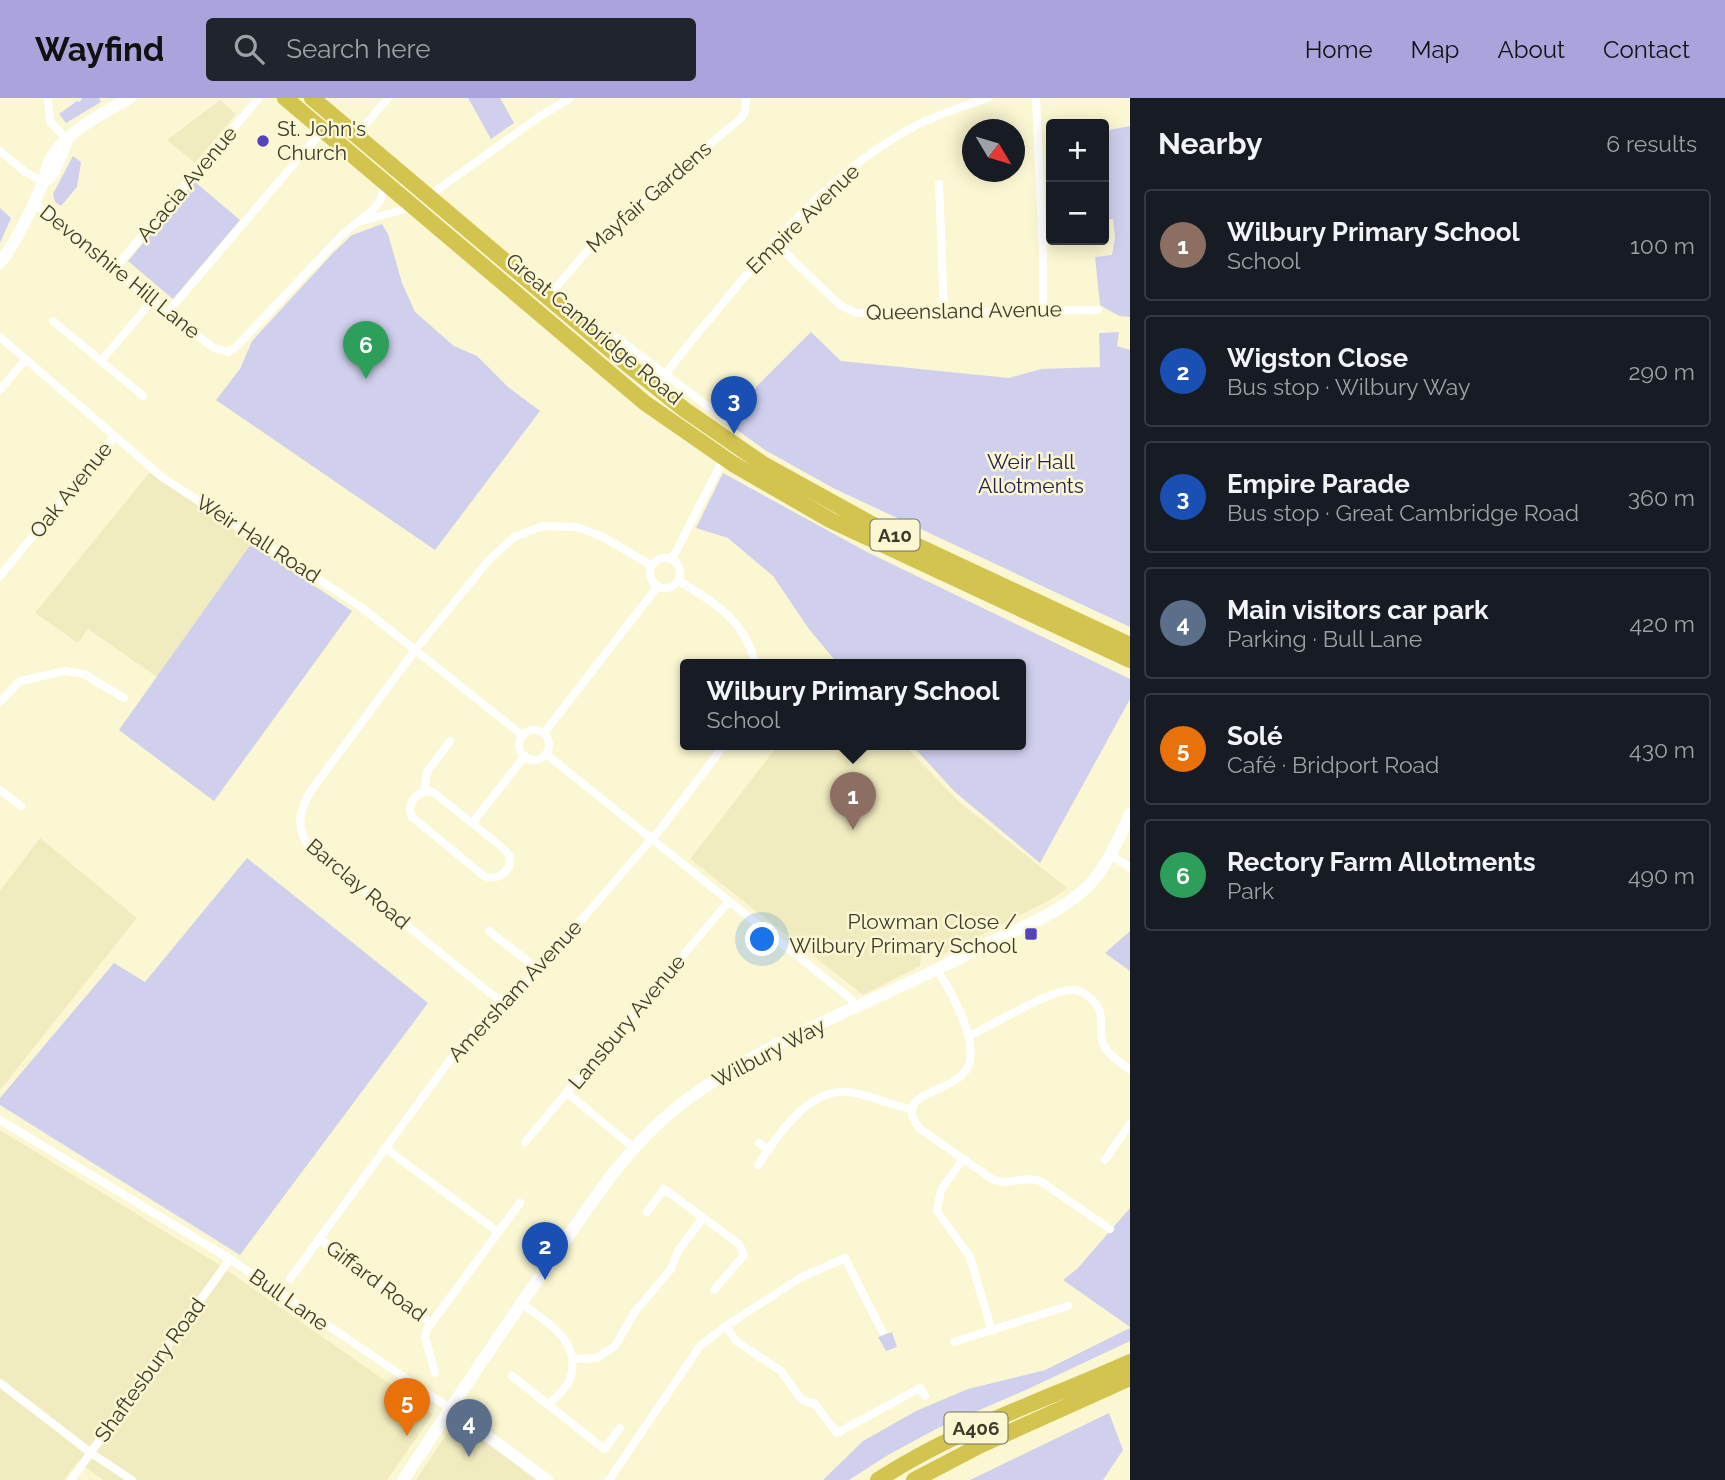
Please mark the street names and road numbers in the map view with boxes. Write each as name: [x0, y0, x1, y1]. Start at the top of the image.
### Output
street label: Acacia Avenue: [131, 121, 242, 246]
street label: Mayfair Gardens: [581, 136, 716, 258]
street label: Empire Avenue: [741, 158, 864, 279]
street label: Devonshire Hill Lane: [35, 199, 205, 344]
street label: Great Cambridge Road: [501, 248, 688, 410]
street label: Queensland Avenue: [866, 296, 1062, 325]
street label: Oak Avenue: [24, 436, 117, 543]
street label: Weir Hall Road: [191, 489, 325, 588]
road number: A10: [870, 520, 920, 550]
street label: Barclay Road: [302, 833, 415, 934]
street label: Amersham Avenue: [443, 915, 587, 1067]
street label: Lansbury Avenue: [563, 949, 690, 1094]
street label: Wilbury Way: [708, 1012, 829, 1093]
street label: Giffard Road: [321, 1235, 431, 1326]
street label: Bull Lane: [245, 1263, 334, 1336]
street label: Shaftesbury Road: [89, 1293, 210, 1447]
road number: A406: [944, 1412, 1007, 1444]

